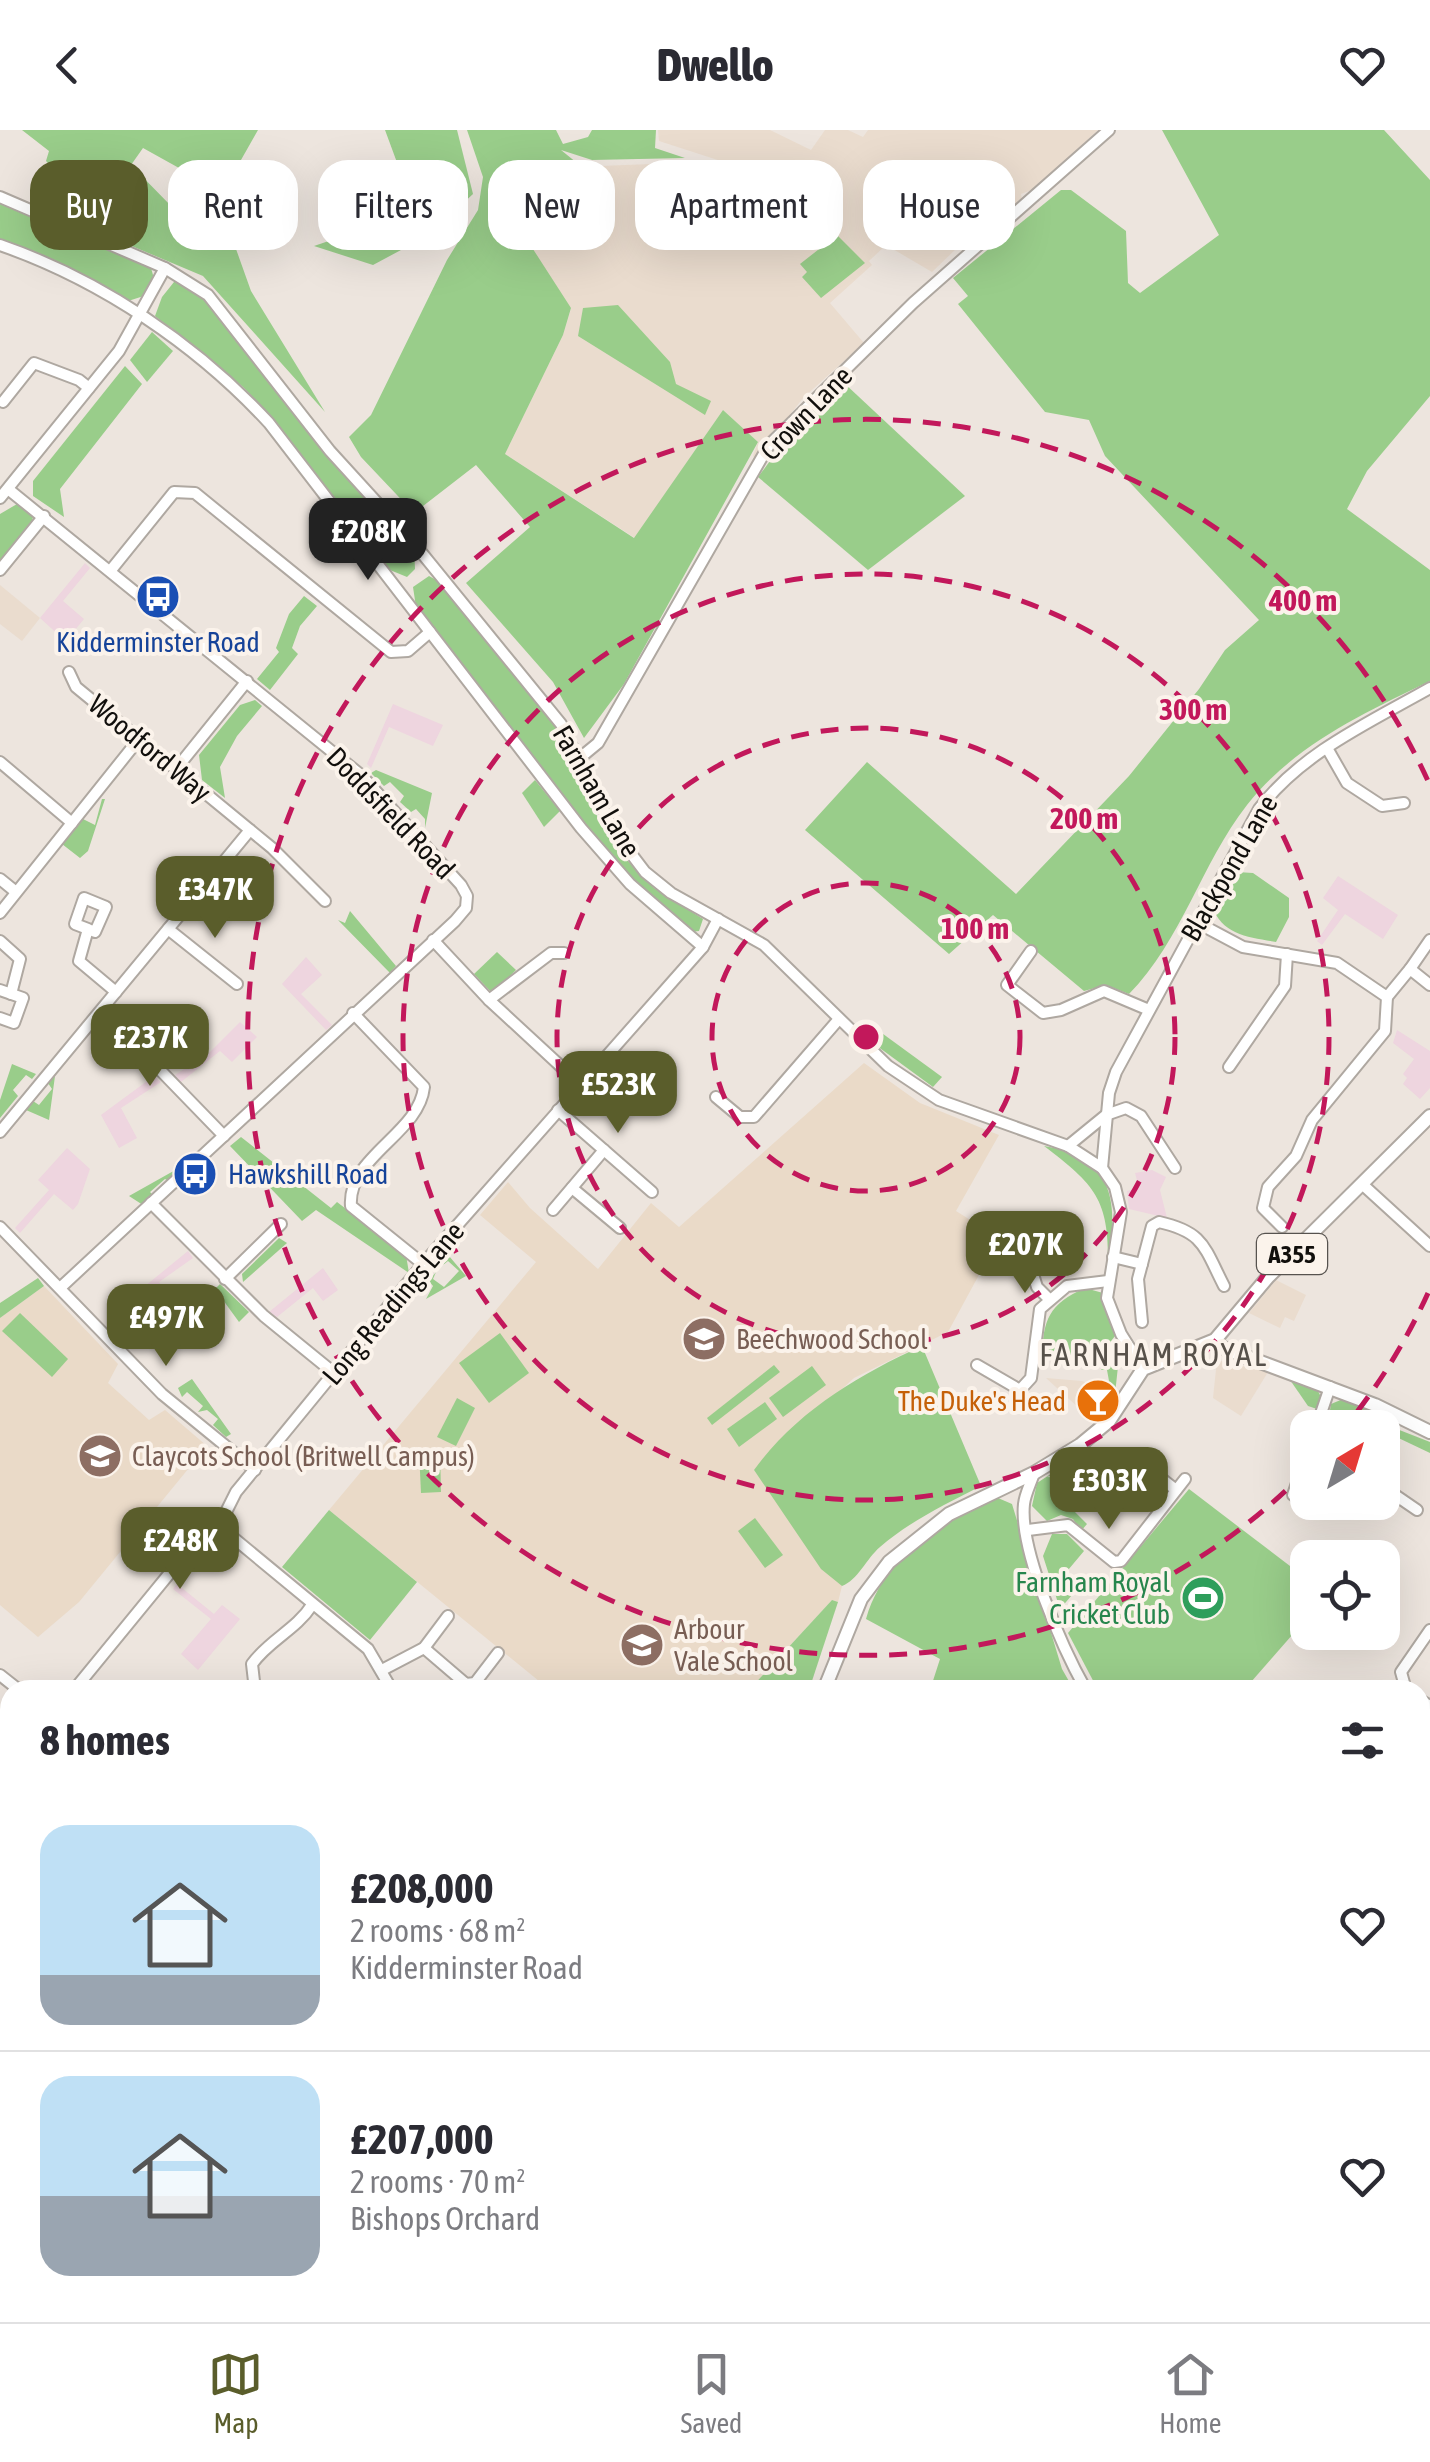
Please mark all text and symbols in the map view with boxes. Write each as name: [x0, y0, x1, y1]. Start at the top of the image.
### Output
icon: back: [40, 38, 95, 93]
icon: heart: [1335, 38, 1390, 93]
text: Dwello: [657, 39, 773, 91]
chip: Buy: [30, 160, 148, 250]
chip: Rent: [168, 160, 298, 250]
chip: Filters: [318, 160, 468, 250]
chip: New: [488, 160, 615, 250]
chip: Apartment: [635, 160, 843, 250]
chip: House: [863, 160, 1015, 250]
street label: Crown Lane: [753, 359, 859, 467]
pin: £208K: [298, 498, 438, 583]
text: £208K: [331, 512, 405, 549]
bus stop icon: Kidderminster Road: [135, 574, 181, 620]
text: 400 m: [1268, 583, 1337, 617]
place label: Kidderminster Road: [56, 626, 260, 658]
street label: Woodford Way: [83, 688, 217, 808]
text: 300 m: [1159, 692, 1227, 726]
street label: Farnham Lane: [547, 720, 647, 862]
street label: Doddsfield Road: [320, 741, 462, 885]
street label: Blackpond Lane: [1174, 789, 1284, 947]
text: 200 m: [1050, 801, 1118, 835]
pin: £347K: [145, 856, 285, 941]
text: £347K: [178, 870, 252, 907]
text: 100 m: [941, 911, 1009, 945]
pin: £237K: [80, 1004, 220, 1089]
text: £237K: [113, 1018, 187, 1055]
centre of rings: [848, 1019, 884, 1055]
pin: £523K: [548, 1051, 688, 1136]
text: £523K: [581, 1065, 655, 1102]
bus stop icon: Hawkshill Road: [172, 1151, 218, 1197]
place label: Hawkshill Road: [228, 1158, 388, 1190]
pin: £207K: [955, 1211, 1095, 1296]
street label: Long Readings Lane: [316, 1215, 470, 1391]
text: £207K: [988, 1225, 1062, 1262]
road number: A355: [1257, 1234, 1327, 1274]
pin: £497K: [96, 1284, 236, 1369]
text: £497K: [129, 1298, 203, 1335]
school or university icon: Beechwood School: [681, 1316, 727, 1362]
place label: Beechwood School: [736, 1323, 928, 1355]
district label: FARNHAM ROYAL: [1039, 1336, 1269, 1373]
bar icon: The Duke's Head: [1075, 1378, 1121, 1424]
place label: The Duke's Head: [898, 1385, 1066, 1417]
north arrow: [1290, 1410, 1400, 1520]
map controls: [1290, 1410, 1400, 1650]
school or university icon: Claycots School (Britwell Campus): [77, 1433, 123, 1479]
place label: Claycots School (Britwell Campus): [132, 1440, 475, 1472]
pin: £303K: [1039, 1447, 1179, 1532]
text: £303K: [1072, 1461, 1146, 1498]
pin: £248K: [110, 1507, 250, 1592]
text: £248K: [143, 1521, 217, 1558]
button: locate: [1290, 1540, 1400, 1650]
place label: Farnham Royal Cricket Club: [1015, 1566, 1171, 1630]
sports icon: Farnham Royal Cricket Club: [1180, 1575, 1226, 1621]
place label: Arbour Vale School: [674, 1613, 794, 1677]
school or university icon: Arbour Vale School: [619, 1622, 665, 1668]
icon: filters: [1335, 1713, 1390, 1768]
text: 8 homes: [40, 1716, 170, 1764]
text: £208,000: [350, 1864, 494, 1912]
icon: home: [120, 1865, 240, 1985]
icon: heart: [1335, 1898, 1390, 1953]
text: 2 rooms · 68 m²: [350, 1912, 525, 1949]
text: Kidderminster Road: [350, 1949, 583, 1986]
text: £207,000: [350, 2115, 494, 2163]
icon: home: [120, 2116, 240, 2236]
icon: heart: [1335, 2149, 1390, 2204]
text: 2 rooms · 70 m²: [350, 2163, 525, 2200]
text: Bishops Orchard: [350, 2200, 540, 2237]
tab: Map: [208, 2347, 263, 2439]
tab: Saved: [680, 2347, 742, 2439]
tab: Home: [1159, 2347, 1222, 2439]

